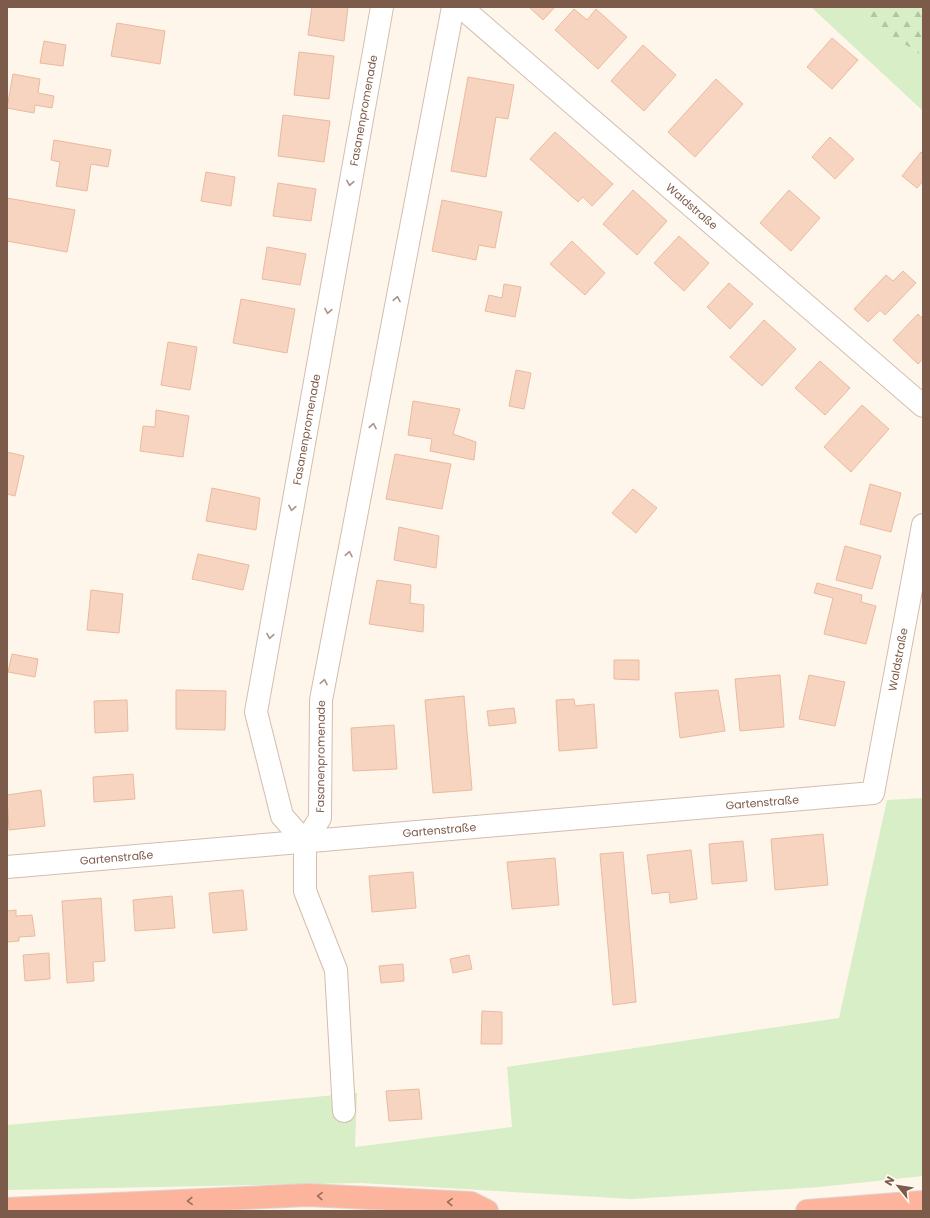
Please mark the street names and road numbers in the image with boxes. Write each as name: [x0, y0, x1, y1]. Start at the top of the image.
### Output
street label: Fasanenpromenade: [346, 53, 381, 167]
street label: Waldstraße: [662, 179, 721, 233]
street label: Fasanenpromenade: [289, 372, 324, 486]
street label: Waldstraße: [884, 626, 912, 692]
street label: Fasanenpromenade: [312, 700, 329, 813]
street label: Gartenstraße: [725, 791, 800, 814]
street label: Gartenstraße: [402, 819, 477, 841]
street label: Gartenstraße: [79, 847, 154, 869]

